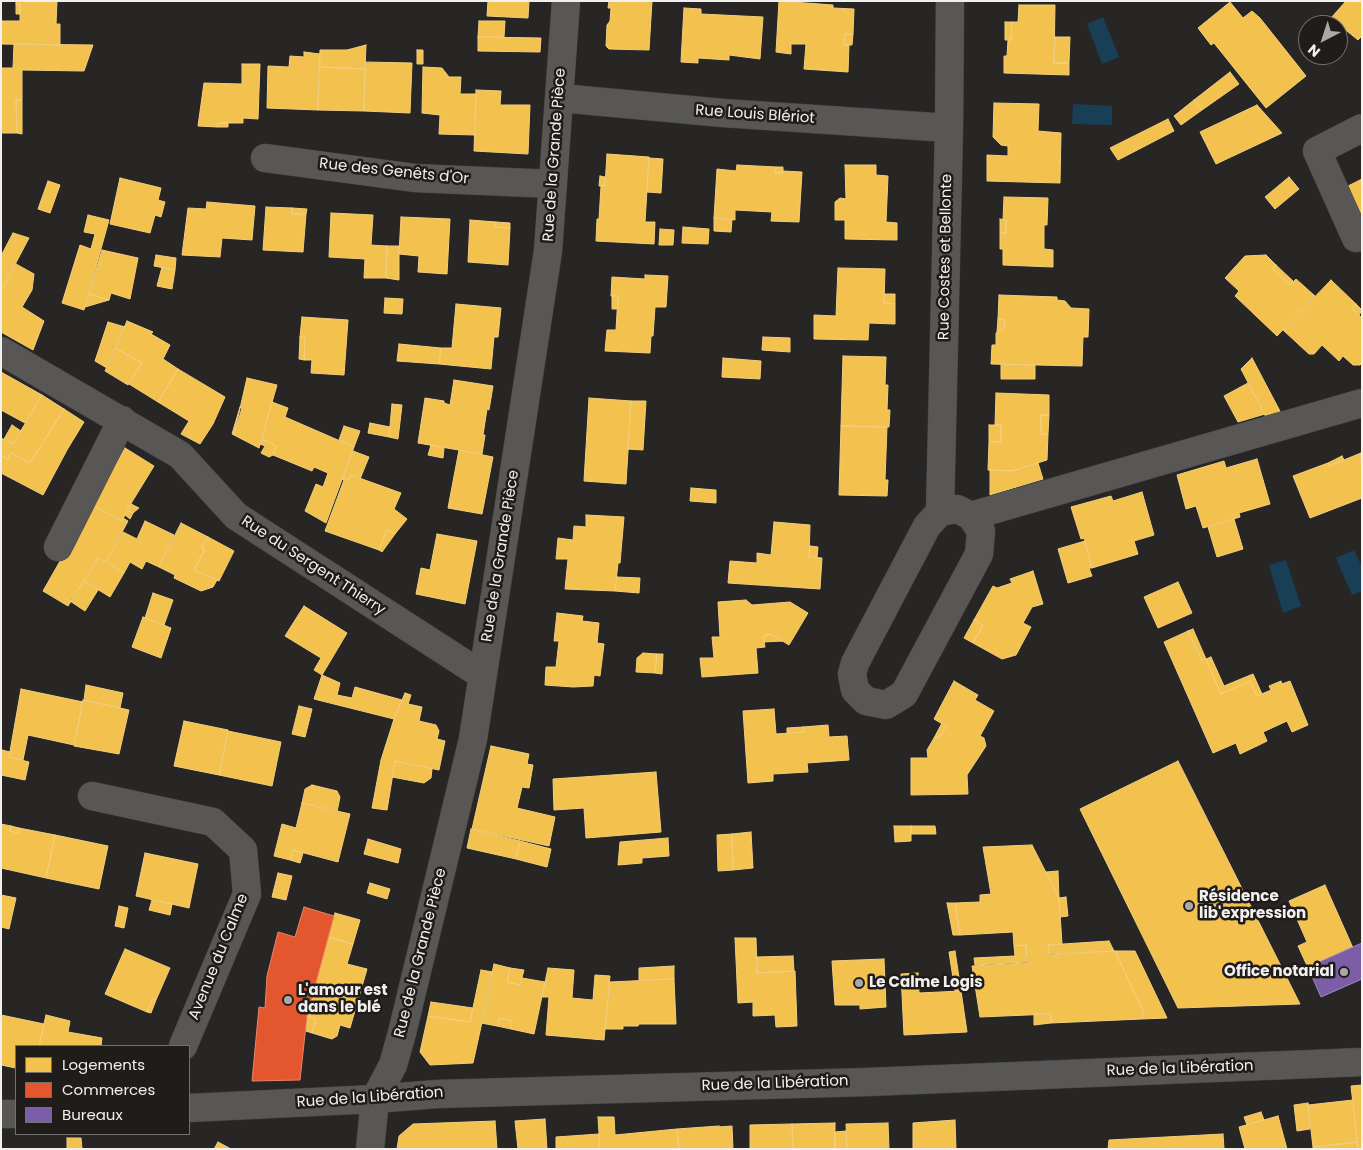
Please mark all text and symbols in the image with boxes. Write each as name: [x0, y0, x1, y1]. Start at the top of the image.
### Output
north arrow: [1298, 15, 1348, 65]
text: N: [1304, 40, 1324, 62]
street label: Rue de la Grande Pièce: [540, 68, 570, 242]
street label: Rue Louis Blériot: [695, 102, 815, 128]
street label: Rue des Genêts d'Or: [318, 155, 470, 189]
street label: Rue Costes et Bellonte: [936, 174, 956, 340]
street label: Rue de la Grande Pièce: [479, 469, 523, 643]
street label: Rue du Sergent Thierry: [238, 513, 388, 619]
street label: Rue de la Grande Pièce: [391, 866, 451, 1040]
place label: Résidence lib'expression: [1199, 888, 1306, 923]
street label: Avenue du Calme: [186, 891, 252, 1023]
marker: Résidence lib'expression: [1183, 900, 1195, 912]
place label: Office notarial: [1224, 963, 1334, 981]
marker: Office notarial: [1338, 966, 1350, 978]
place label: Le Calme Logis: [869, 974, 983, 992]
marker: Le Calme Logis: [853, 977, 865, 989]
place label: L'amour est dans le blé: [298, 982, 388, 1017]
marker: L'amour est dans le blé: [282, 994, 294, 1006]
legend: [15, 1045, 190, 1135]
text: Logements: [62, 1054, 145, 1075]
street label: Rue de la Libération: [1106, 1057, 1254, 1081]
street label: Rue de la Libération: [701, 1072, 849, 1096]
text: Commerces: [62, 1079, 155, 1100]
street label: Rue de la Libération: [296, 1084, 444, 1112]
text: Bureaux: [62, 1104, 123, 1125]

